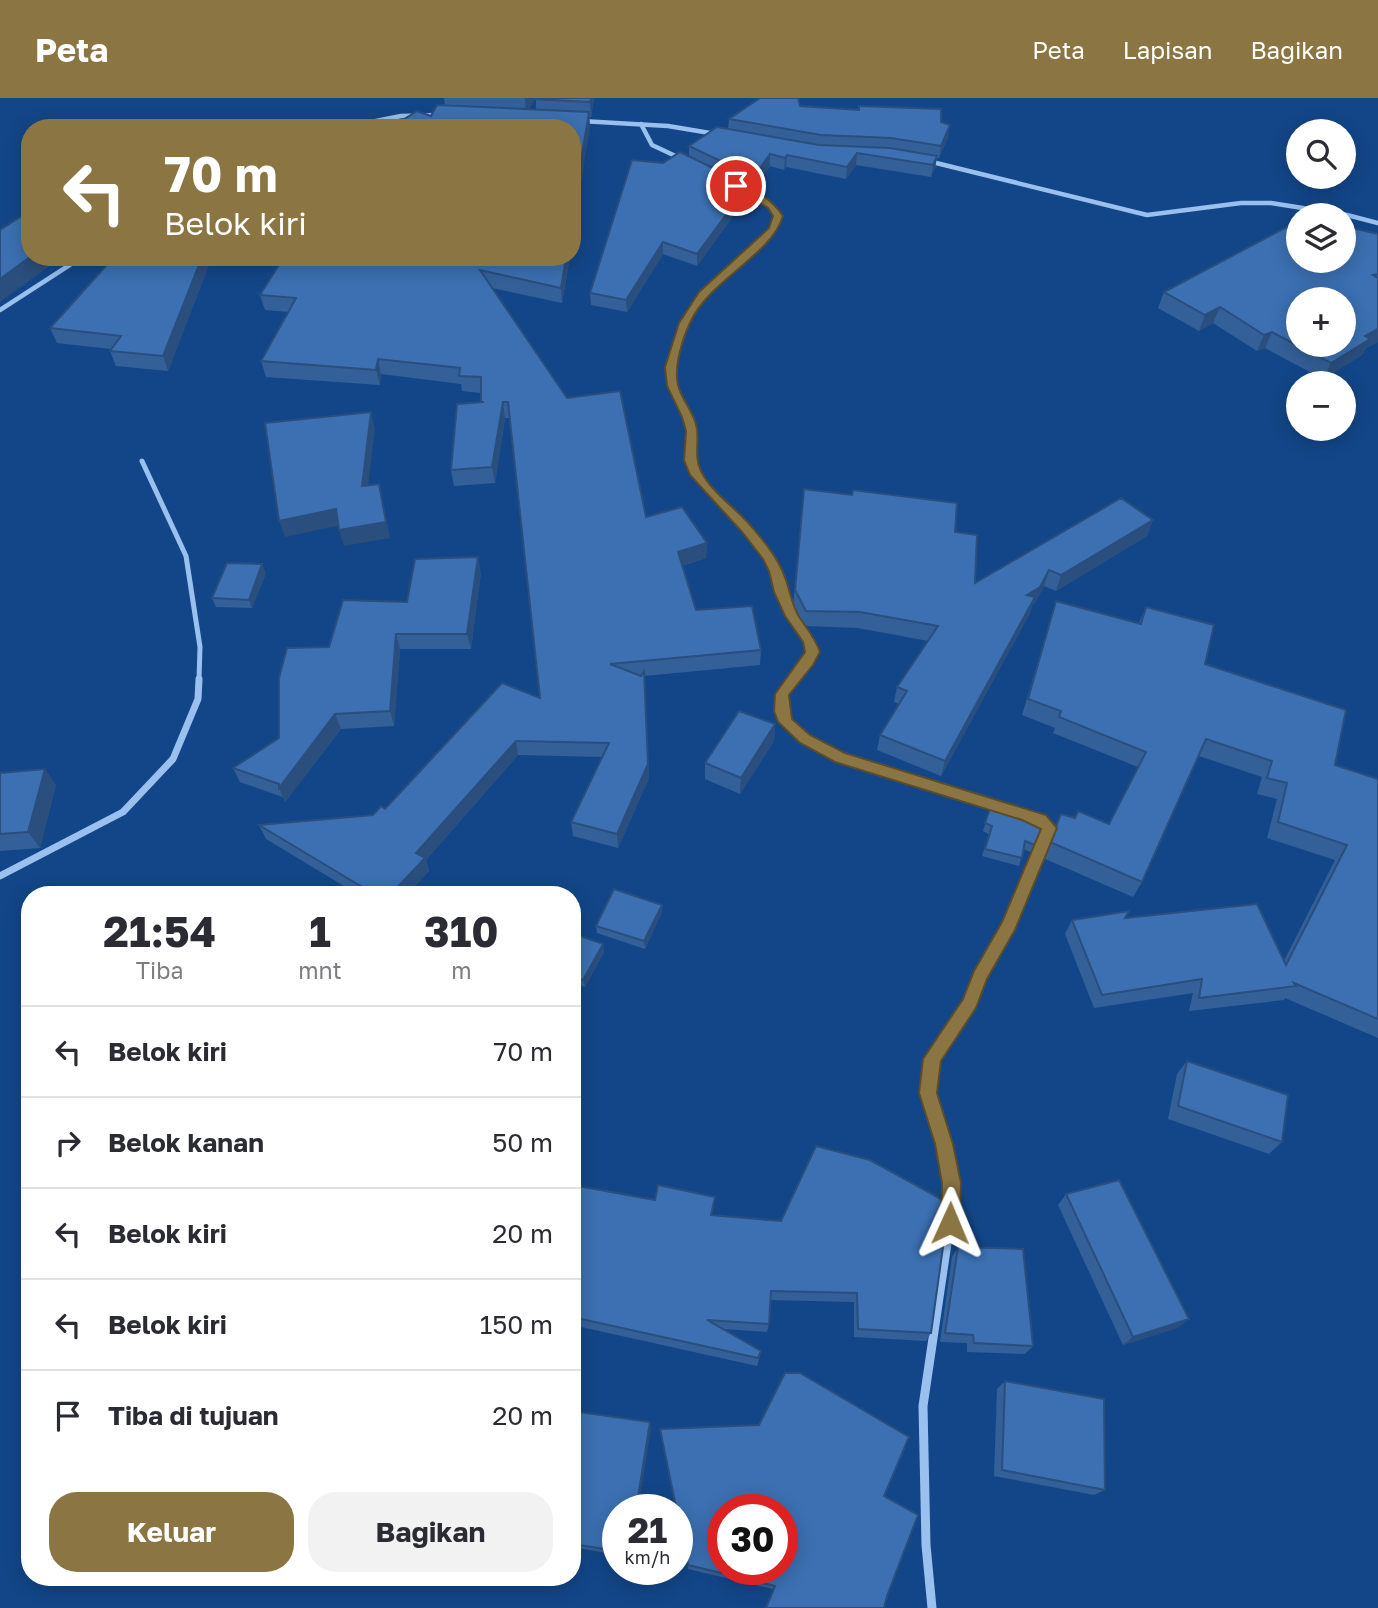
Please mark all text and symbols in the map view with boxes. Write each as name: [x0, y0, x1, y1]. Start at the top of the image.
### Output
text: Peta: [35, 30, 108, 69]
text: Peta: [1032, 35, 1085, 64]
text: Lapisan: [1123, 35, 1213, 64]
text: Bagikan: [1251, 35, 1343, 64]
map controls: [1286, 119, 1356, 441]
button: search: [1286, 119, 1356, 189]
text: 70 m: [164, 144, 278, 203]
icon: left: [49, 147, 140, 238]
pin: [706, 156, 766, 216]
icon: arrive: [717, 167, 755, 205]
button: layers: [1286, 203, 1356, 273]
text: Belok kiri: [164, 204, 307, 242]
button: +: [1286, 287, 1356, 357]
button: −: [1286, 371, 1356, 441]
text: 21:54: [103, 906, 216, 956]
text: 1: [309, 906, 331, 956]
text: 310: [424, 906, 499, 956]
text: Tiba: [136, 956, 183, 984]
text: mnt: [298, 956, 342, 984]
text: m: [451, 956, 472, 984]
icon: left: [49, 1033, 87, 1071]
text: Belok kiri: [108, 1036, 227, 1067]
text: 70 m: [494, 1036, 553, 1067]
icon: right: [49, 1124, 87, 1162]
text: Belok kanan: [108, 1127, 264, 1158]
text: 50 m: [492, 1127, 553, 1158]
position arrow: [913, 1186, 987, 1260]
icon: left: [49, 1215, 87, 1253]
text: Belok kiri: [108, 1218, 227, 1249]
text: 20 m: [492, 1218, 553, 1249]
icon: left: [49, 1306, 87, 1344]
text: Belok kiri: [108, 1309, 227, 1340]
text: 150 m: [480, 1309, 553, 1340]
icon: arrive: [49, 1397, 87, 1435]
text: Tiba di tujuan: [108, 1400, 278, 1431]
text: 20 m: [492, 1400, 553, 1431]
button: Keluar: [49, 1492, 294, 1572]
button: Bagikan: [308, 1492, 553, 1572]
speed limit sign: 30: [707, 1494, 798, 1585]
text: 21: [628, 1509, 667, 1551]
text: km/h: [625, 1546, 670, 1568]

